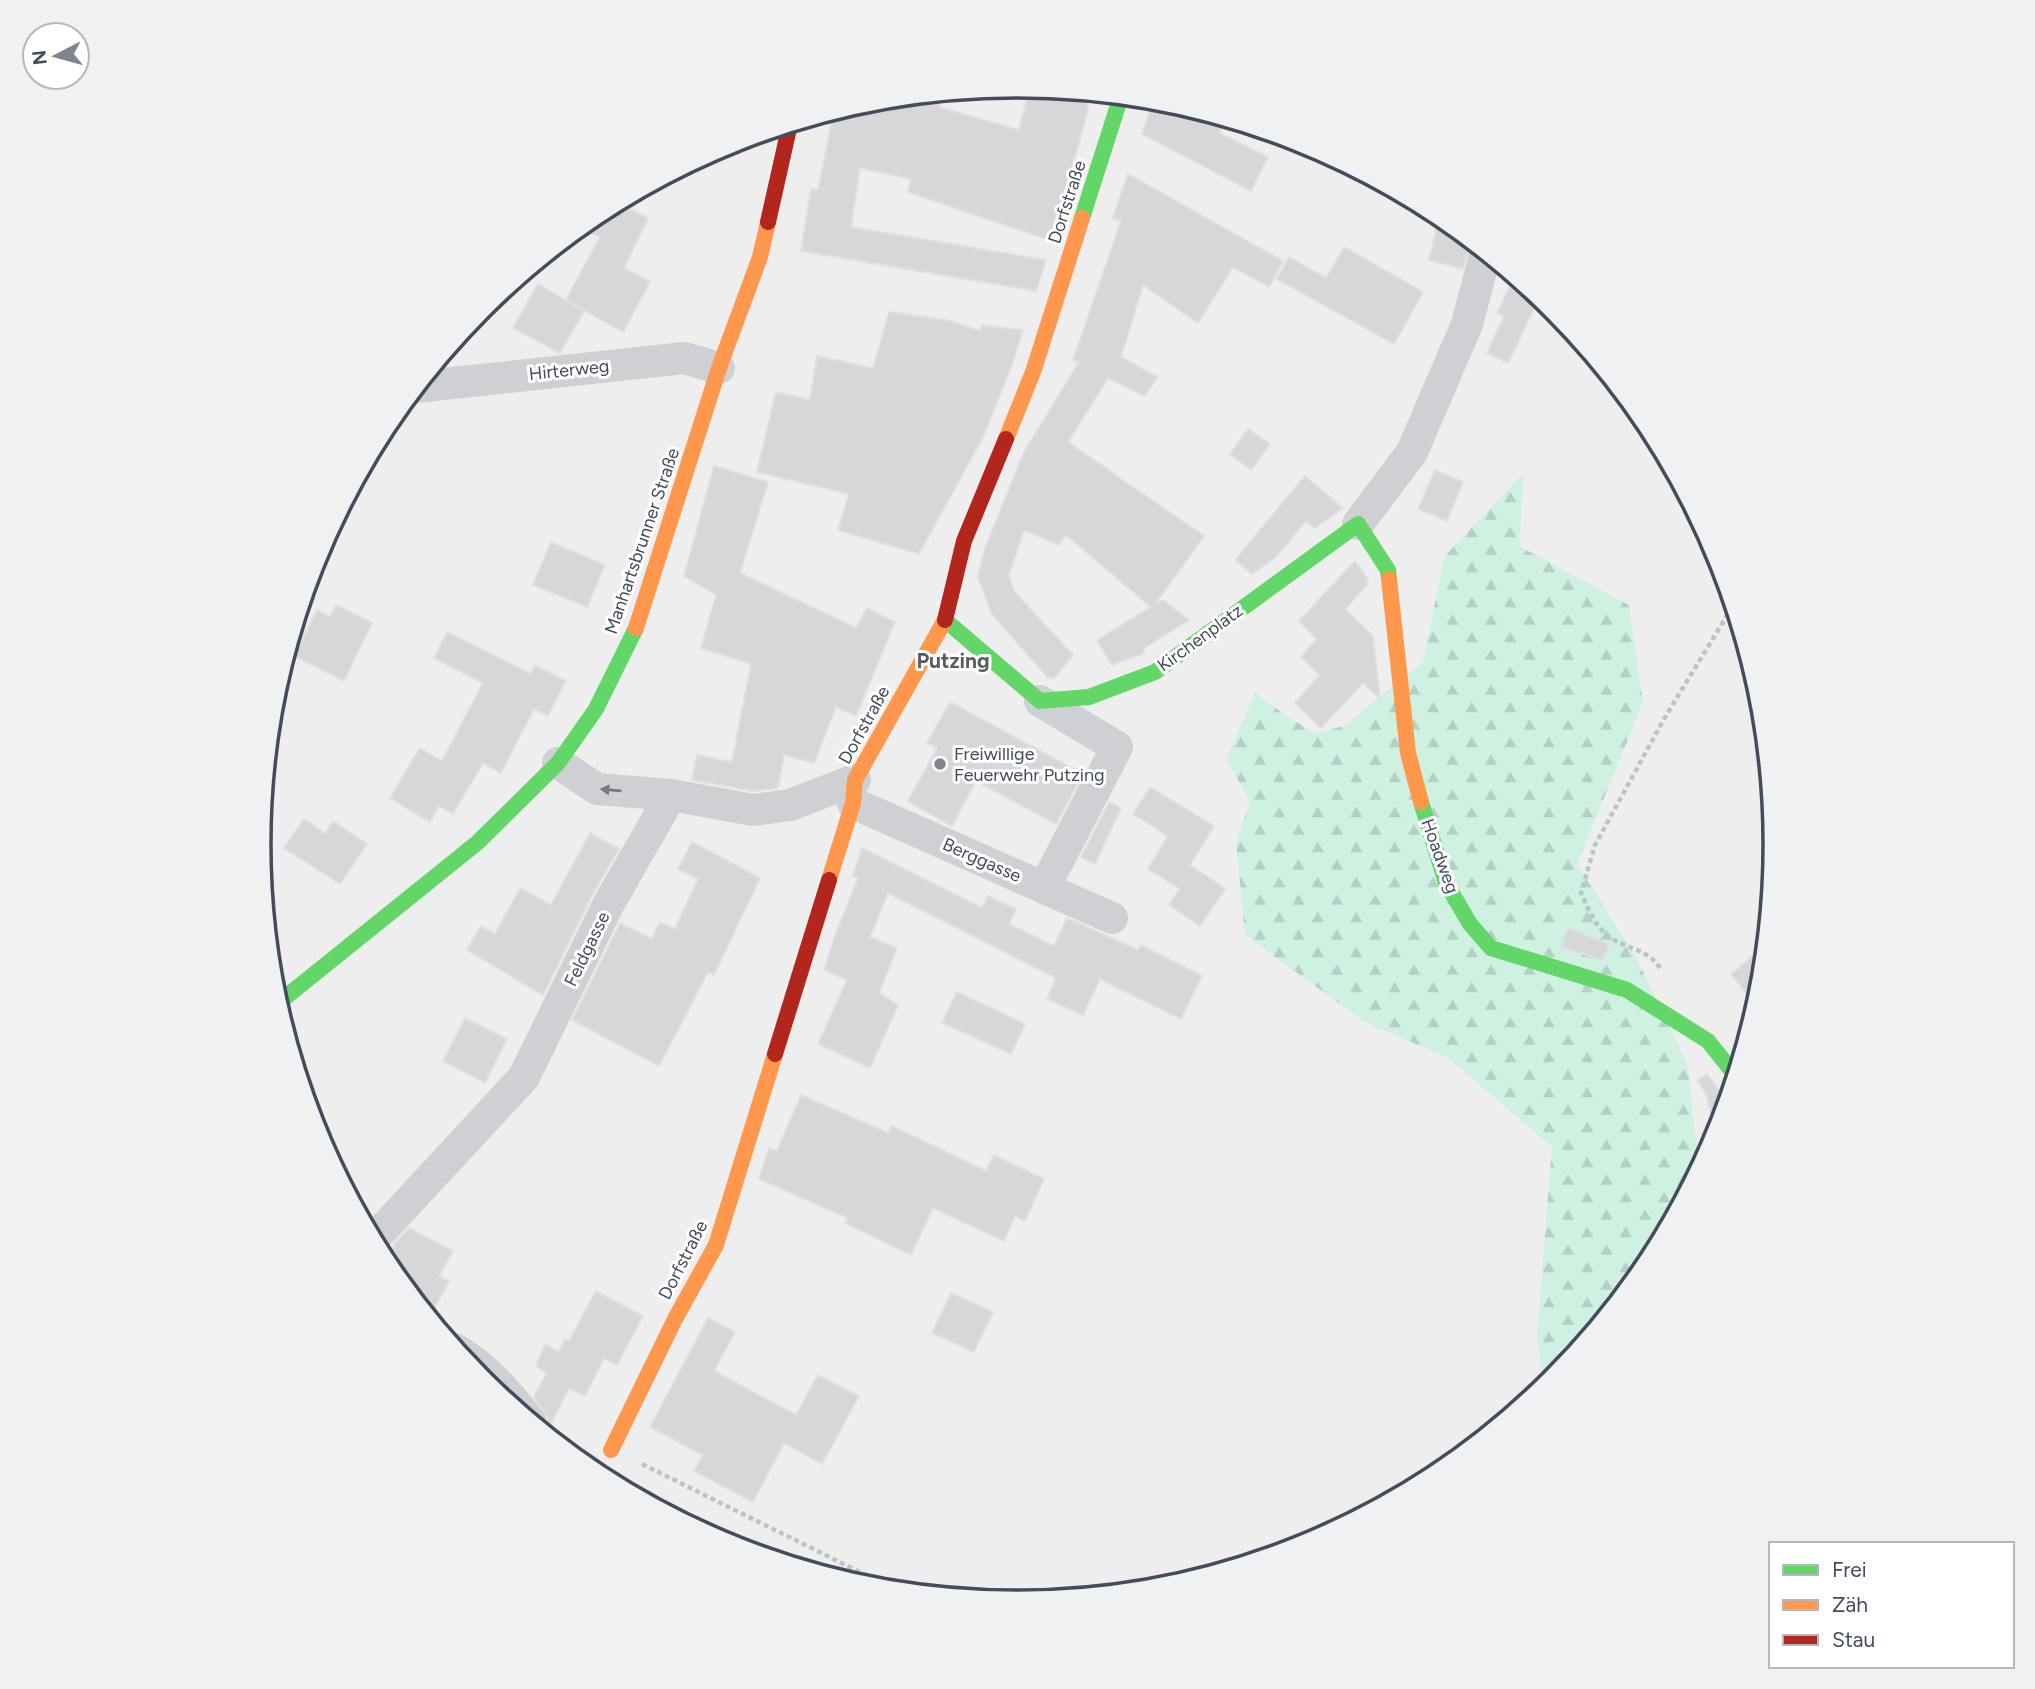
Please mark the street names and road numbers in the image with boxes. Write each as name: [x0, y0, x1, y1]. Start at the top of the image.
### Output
street label: Dorfstraße: [1043, 158, 1091, 246]
street label: Hirterweg: [528, 355, 610, 385]
street label: Manhartsbrunner Straße: [600, 445, 684, 637]
street label: Kirchenplatz: [1153, 600, 1247, 676]
street label: Dorfstraße: [834, 682, 895, 768]
street label: Hoadweg: [1416, 816, 1464, 896]
street label: Berggasse: [939, 833, 1025, 887]
street label: Feldgasse: [559, 908, 615, 990]
street label: Dorfstraße: [654, 1217, 712, 1303]

